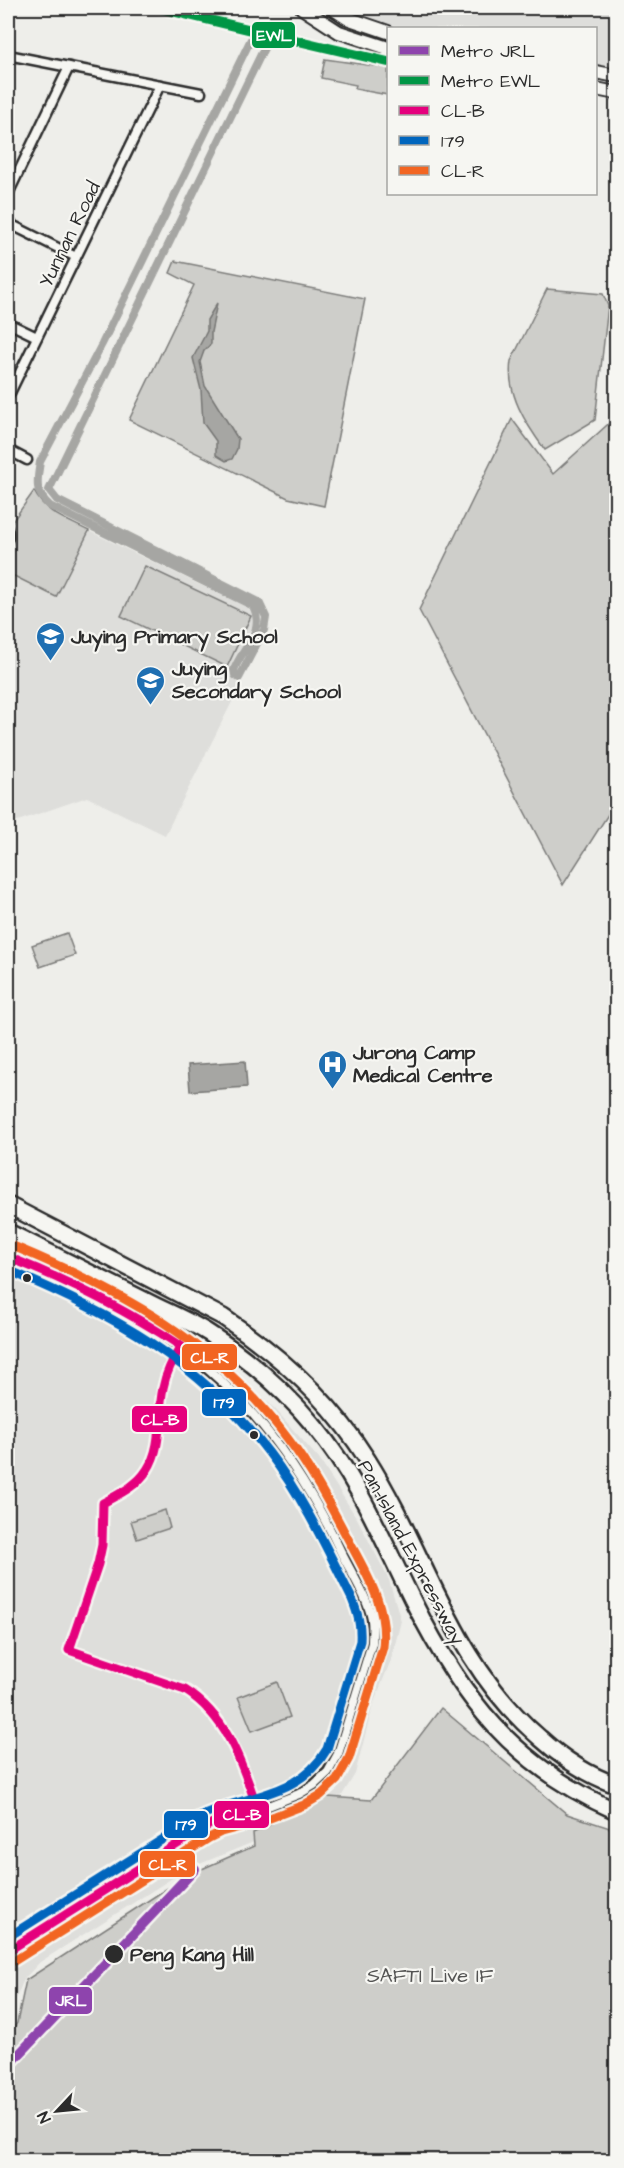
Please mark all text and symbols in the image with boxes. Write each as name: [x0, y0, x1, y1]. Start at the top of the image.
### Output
line badge: EWL: [251, 21, 296, 49]
text: EWL: [256, 25, 293, 47]
legend: [387, 27, 597, 195]
text: Metro JRL: [441, 39, 536, 64]
text: Metro EWL: [441, 69, 541, 94]
text: CL-B: [441, 99, 485, 124]
text: 179: [441, 129, 465, 154]
text: CL-R: [441, 159, 485, 184]
street label: Yunnan Road: [32, 177, 108, 292]
school or university icon: Juying Primary School: [34, 620, 66, 662]
place label: Juying Primary School: [70, 623, 278, 652]
place label: Juying Secondary School: [171, 655, 341, 707]
school or university icon: Juying Secondary School: [135, 664, 167, 706]
place label: Jurong Camp Medical Centre: [352, 1039, 493, 1090]
hospital icon: Jurong Camp Medical Centre: [316, 1048, 348, 1090]
unlabelled marker: [21, 1272, 33, 1284]
line badge: CL-R: [181, 1343, 238, 1371]
text: CL-R: [191, 1347, 229, 1369]
line badge: 179: [201, 1388, 247, 1417]
text: 179: [214, 1392, 235, 1414]
line badge: CL-B: [131, 1405, 188, 1433]
text: CL-B: [141, 1409, 180, 1431]
unlabelled marker: [248, 1429, 260, 1441]
street label: Pan-Island Expressway: [350, 1455, 472, 1650]
line badge: CL-B: [213, 1800, 270, 1829]
text: CL-B: [223, 1804, 262, 1826]
line badge: 179: [163, 1810, 209, 1839]
text: 179: [176, 1814, 197, 1836]
line badge: CL-R: [139, 1850, 196, 1878]
text: CL-R: [149, 1854, 187, 1876]
place label: Peng Kang Hill: [130, 1941, 254, 1970]
marker: Peng Kang Hill: [103, 1943, 125, 1965]
park label: SAFTI Live IF: [367, 1962, 493, 1990]
line badge: JRL: [48, 1986, 93, 2015]
text: JRL: [55, 1990, 87, 2012]
north arrow: [27, 2081, 87, 2141]
text: N: [32, 2108, 57, 2126]

